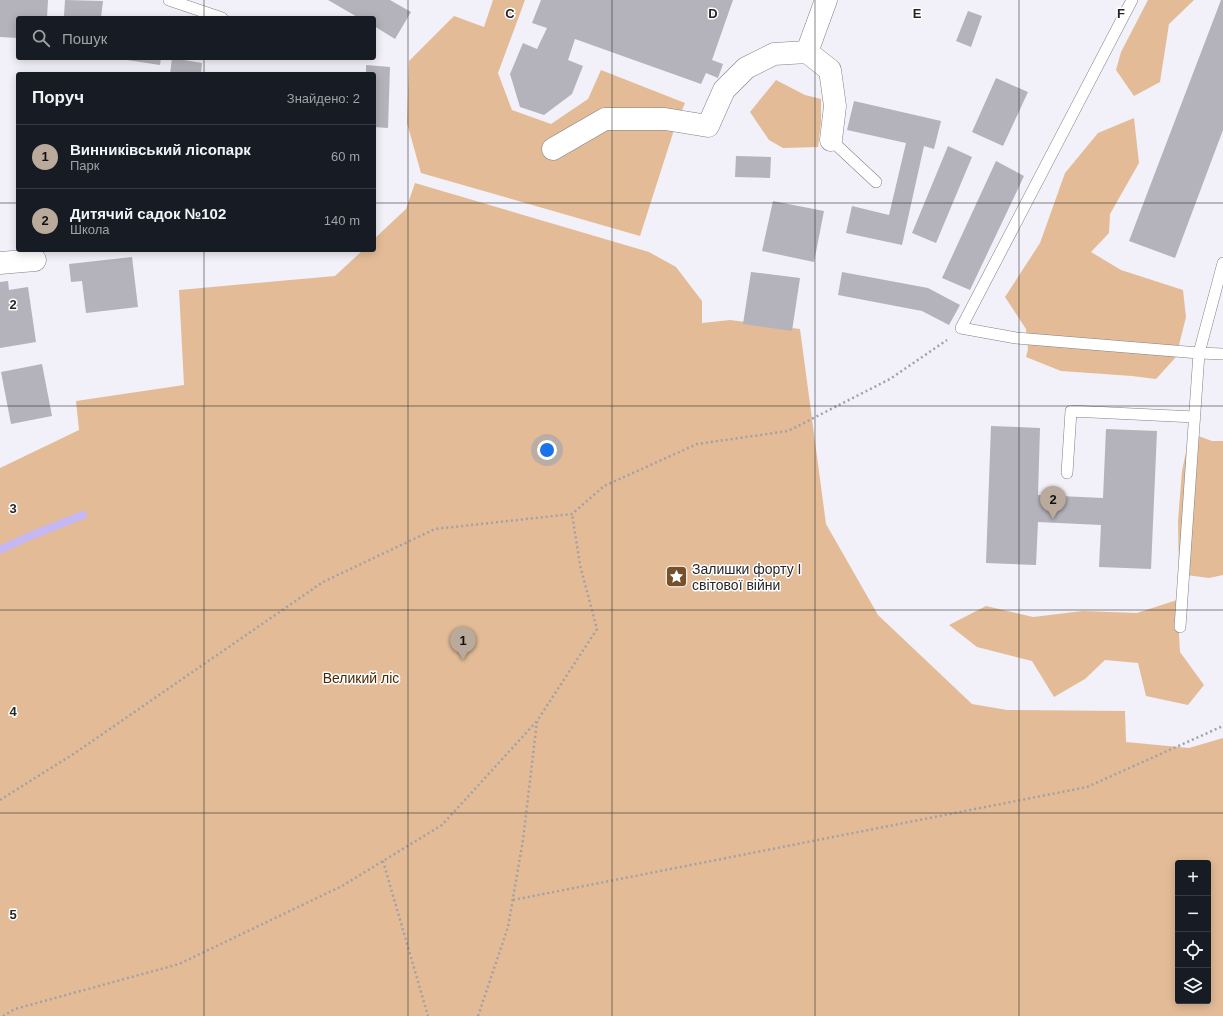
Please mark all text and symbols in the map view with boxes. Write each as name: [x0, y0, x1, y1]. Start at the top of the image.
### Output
text: C: [505, 6, 515, 21]
text: D: [708, 6, 718, 21]
text: E: [913, 6, 922, 21]
text: F: [1117, 6, 1125, 21]
search box: [16, 16, 376, 60]
icon: search: [30, 27, 52, 49]
text: Пошук: [62, 30, 107, 47]
text: Поруч: [32, 88, 84, 107]
text: Знайдено: 2: [287, 91, 360, 106]
text: Винниківський лісопарк: [70, 141, 251, 158]
text: 1: [41, 149, 49, 164]
text: 60 m: [331, 149, 360, 164]
text: Парк: [70, 158, 100, 173]
text: Дитячий садок №102: [70, 205, 226, 222]
text: 2: [41, 213, 49, 228]
text: 140 m: [324, 213, 360, 228]
text: Школа: [70, 222, 110, 237]
text: 2: [9, 297, 17, 312]
your location: [537, 440, 557, 460]
pin: 2: [1040, 486, 1066, 519]
text: 3: [9, 501, 17, 516]
place label: Залишки форту І світової війни: [692, 561, 801, 593]
place icon: Залишки форту І світової війни: [663, 564, 689, 590]
pin: 1: [450, 627, 476, 660]
park label: Великий ліс: [323, 670, 399, 686]
text: 4: [9, 704, 17, 719]
map controls: [1175, 860, 1211, 1004]
button: +: [1175, 860, 1211, 896]
button: −: [1175, 896, 1211, 932]
text: 5: [9, 907, 17, 922]
button: locate: [1175, 932, 1211, 968]
button: layers: [1175, 968, 1211, 1004]

